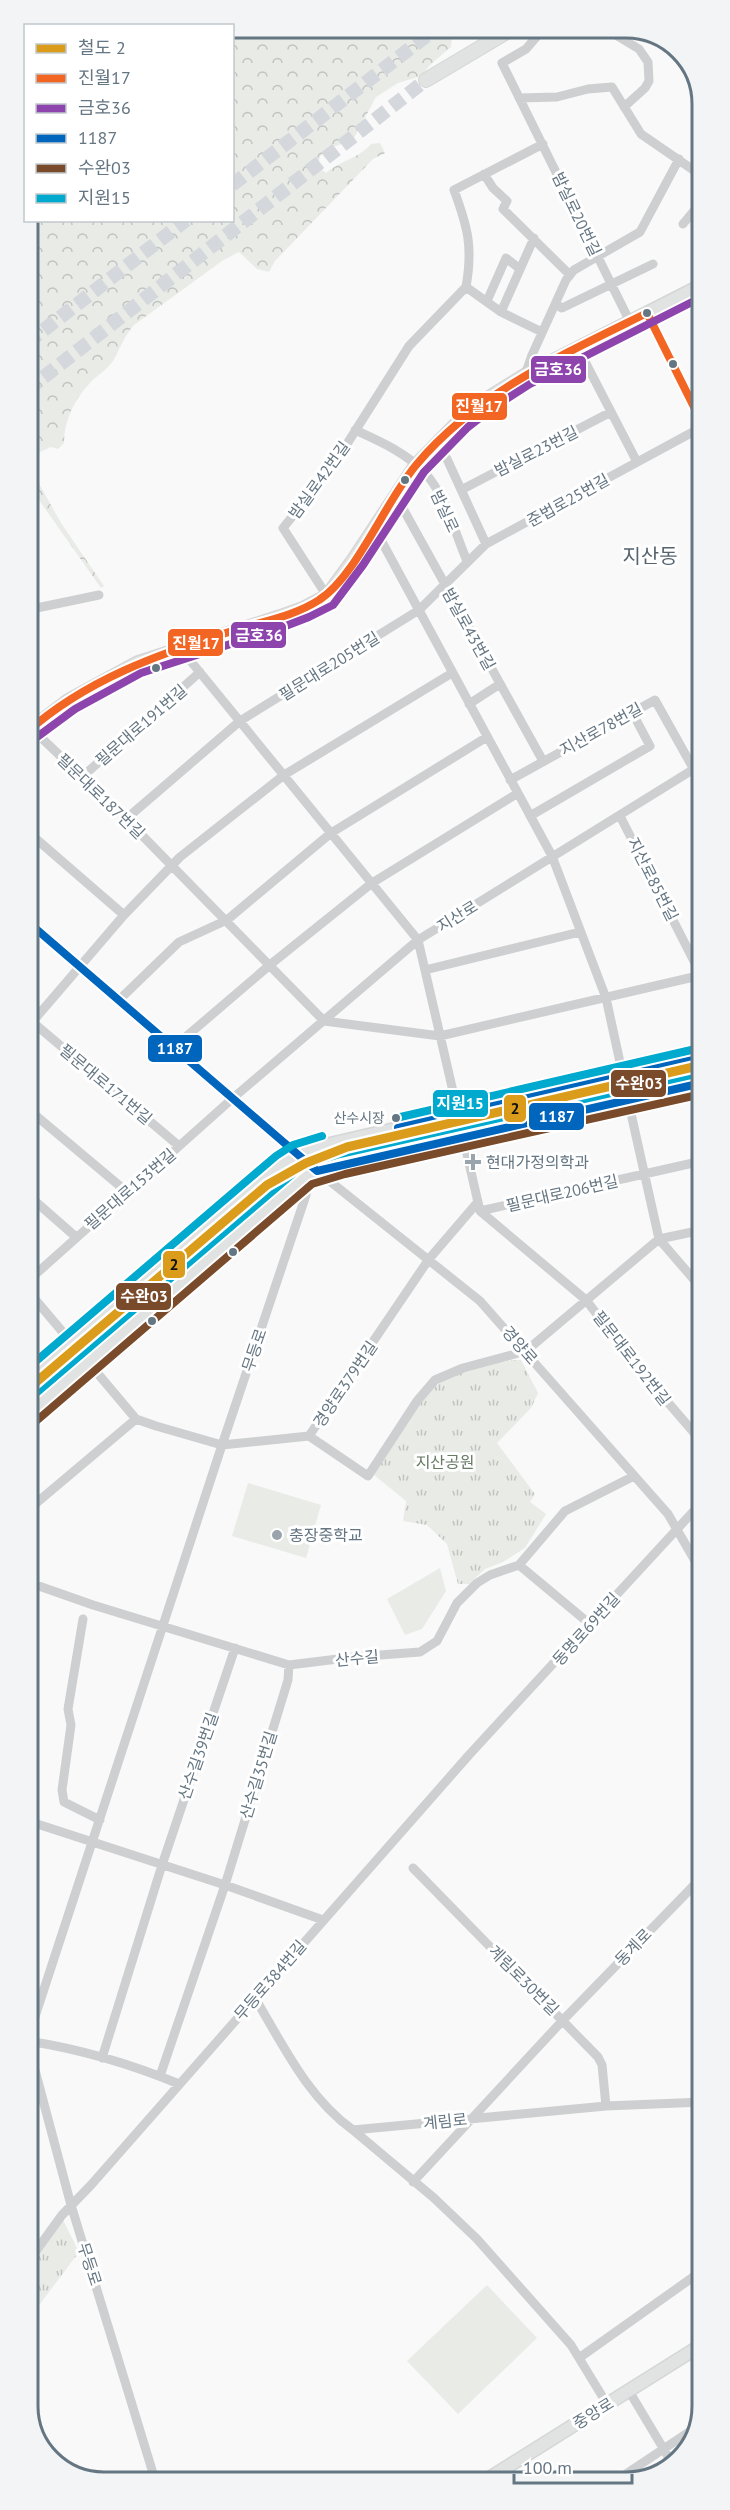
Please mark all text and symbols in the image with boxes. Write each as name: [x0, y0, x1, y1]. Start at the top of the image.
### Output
legend: [24, 24, 234, 222]
text: 철도 2: [78, 36, 126, 59]
text: 진월17: [78, 66, 131, 89]
text: 금호36: [78, 96, 131, 119]
text: 1187: [78, 126, 117, 149]
text: 수완03: [78, 156, 131, 179]
street label: 밤실로20번길: [548, 169, 606, 259]
text: 지원15: [78, 186, 131, 209]
unlabelled marker: [641, 307, 653, 319]
line badge: 금호36: [530, 355, 587, 384]
unlabelled marker: [667, 358, 679, 370]
text: 금호36: [534, 359, 582, 379]
line badge: 진월17: [451, 392, 508, 421]
text: 진월17: [455, 396, 503, 416]
street label: 밤실로23번길: [491, 421, 581, 481]
street label: 밤실로42번길: [284, 437, 354, 523]
street label: 준법로25번길: [523, 469, 613, 531]
unlabelled marker: [399, 474, 411, 486]
street label: 밤실로: [427, 487, 464, 535]
district label: 지산동: [622, 543, 678, 569]
street label: 밤실로43번길: [438, 584, 500, 674]
line badge: 금호36: [230, 621, 287, 649]
text: 금호36: [235, 625, 283, 645]
street label: 필문대로205번길: [275, 627, 383, 705]
line badge: 진월17: [167, 628, 224, 657]
text: 진월17: [172, 633, 220, 653]
unlabelled marker: [150, 662, 162, 674]
street label: 필문대로191번길: [91, 680, 191, 770]
street label: 지산로78번길: [556, 698, 646, 760]
street label: 필문대로187번길: [53, 749, 149, 843]
street label: 지산로85번길: [623, 834, 683, 924]
street label: 지산로: [433, 896, 481, 936]
line badge: 1187: [147, 1034, 203, 1063]
text: 1187: [157, 1038, 193, 1058]
street label: 필문대로171번길: [56, 1040, 156, 1128]
line badge: 수완03: [610, 1069, 667, 1098]
text: 수완03: [615, 1073, 663, 1093]
line badge: 지원15: [432, 1089, 489, 1118]
text: 지원15: [436, 1093, 484, 1113]
line badge: 2: [503, 1094, 527, 1123]
text: 2: [510, 1098, 520, 1118]
line badge: 1187: [528, 1102, 585, 1131]
text: 1187: [539, 1106, 575, 1126]
place label: 산수시장: [333, 1109, 385, 1127]
marker: 산수시장: [390, 1112, 402, 1124]
street label: 필문대로153번길: [80, 1144, 180, 1234]
place label: 현대가정의학과: [486, 1152, 589, 1172]
marker: 현대가정의학과: [464, 1153, 482, 1171]
street label: 필문대로206번길: [504, 1170, 620, 1216]
unlabelled marker: [227, 1246, 239, 1258]
line badge: 2: [162, 1250, 186, 1279]
text: 2: [169, 1254, 179, 1274]
line badge: 수완03: [115, 1282, 172, 1311]
text: 수완03: [120, 1286, 168, 1306]
street label: 필문대로192번길: [589, 1307, 675, 1409]
unlabelled marker: [146, 1315, 158, 1327]
street label: 경양로: [498, 1322, 542, 1368]
street label: 무등로: [237, 1326, 271, 1374]
street label: 경양로379번길: [309, 1337, 381, 1431]
park label: 지산공원: [416, 1452, 474, 1472]
place label: 충장중학교: [289, 1525, 363, 1545]
marker: 충장중학교: [270, 1528, 284, 1542]
street label: 동명로69번길: [548, 1588, 624, 1670]
street label: 산수길: [334, 1646, 380, 1670]
street label: 산수길39번길: [174, 1710, 222, 1802]
street label: 산수길35번길: [235, 1729, 281, 1821]
street label: 동계로: [610, 1924, 656, 1970]
street label: 무등로384번길: [230, 1936, 310, 2024]
street label: 계림로30번길: [485, 1941, 563, 2019]
street label: 계림로: [422, 2109, 468, 2133]
street label: 무등로: [74, 2240, 106, 2288]
street label: 중앙로: [569, 2393, 617, 2433]
scale bar: [514, 2447, 632, 2485]
text: 100 m: [523, 2456, 572, 2479]

